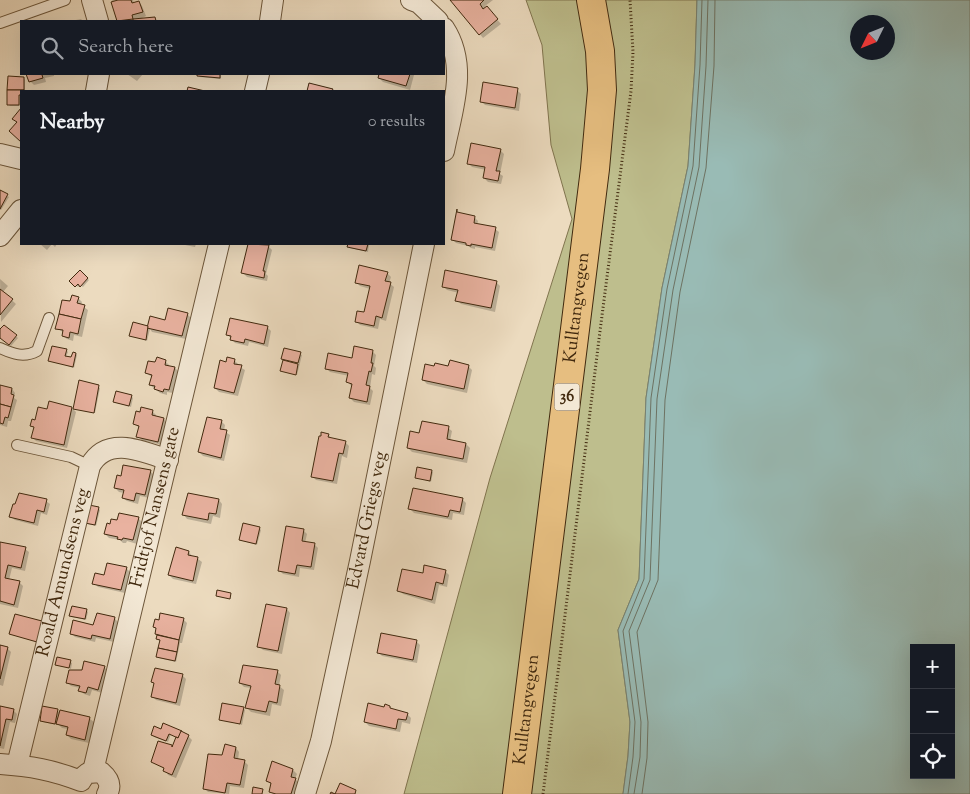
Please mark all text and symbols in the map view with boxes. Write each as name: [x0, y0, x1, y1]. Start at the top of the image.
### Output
north arrow: [850, 15, 895, 60]
search box: [20, 20, 445, 75]
icon: search: [38, 34, 66, 62]
text: Search here: [78, 34, 173, 61]
text: Nearby: [40, 108, 105, 138]
text: 0 results: [368, 111, 425, 134]
street label: Kulltangvegen: [558, 251, 598, 365]
road number: 36: [554, 384, 580, 411]
street label: Fridtjof Nansens gate: [124, 424, 188, 590]
street label: Edvard Griegs veg: [341, 449, 395, 592]
street label: Roald Amundsens veg: [31, 485, 97, 660]
map controls: [910, 644, 955, 779]
button: +: [910, 644, 955, 689]
street label: Kulltangvegen: [508, 652, 547, 767]
button: −: [910, 689, 955, 734]
button: locate: [910, 734, 955, 779]

